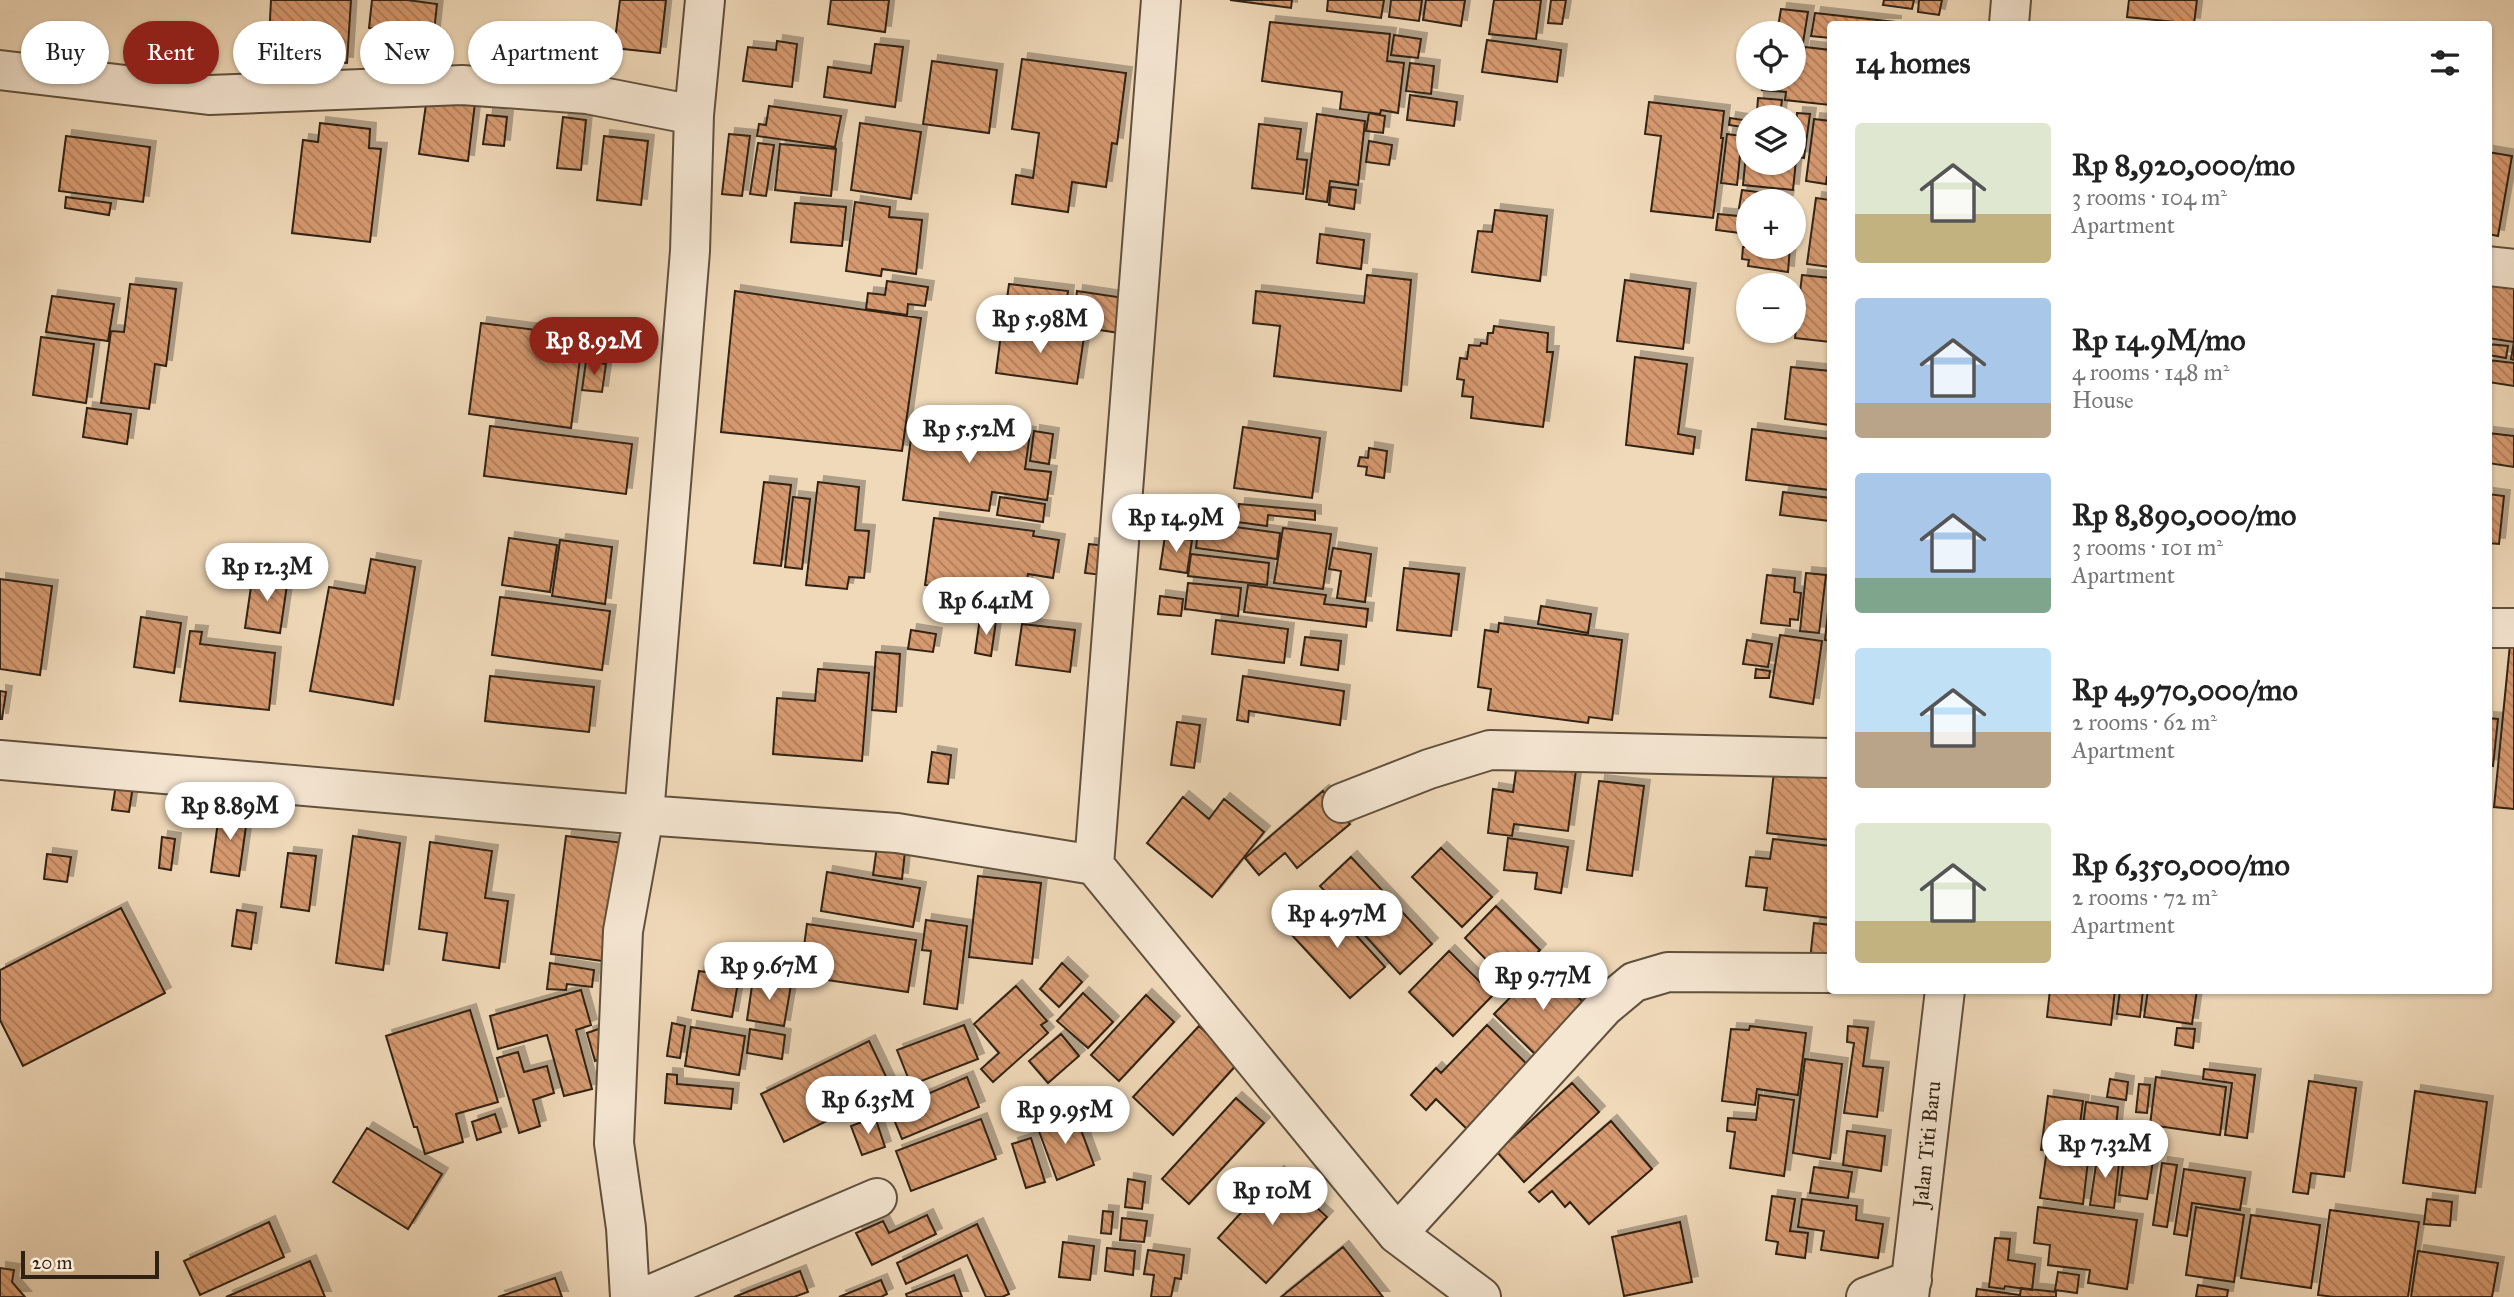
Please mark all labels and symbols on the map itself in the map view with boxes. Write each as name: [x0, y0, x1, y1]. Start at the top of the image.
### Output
pin: Rp 5.98M: [968, 296, 1112, 355]
pin: Rp 8.92M: [522, 318, 666, 377]
pin: Rp 5.52M: [897, 406, 1041, 465]
pin: Rp 14.9M: [1104, 494, 1248, 554]
pin: Rp 12.3M: [195, 544, 339, 603]
pin: Rp 6.41M: [914, 578, 1058, 637]
pin: Rp 8.89M: [158, 782, 302, 842]
pin: Rp 4.97M: [1265, 890, 1409, 950]
pin: Rp 9.67M: [697, 942, 841, 1002]
pin: Rp 9.77M: [1471, 953, 1615, 1012]
pin: Rp 6.35M: [796, 1076, 940, 1136]
street label: Jalan Titi Baru: [1907, 1079, 1947, 1211]
pin: Rp 9.95M: [993, 1086, 1137, 1146]
pin: Rp 7.32M: [2033, 1120, 2177, 1180]
pin: Rp 10M: [1215, 1168, 1329, 1227]
scale bar: [21, 1248, 159, 1280]

